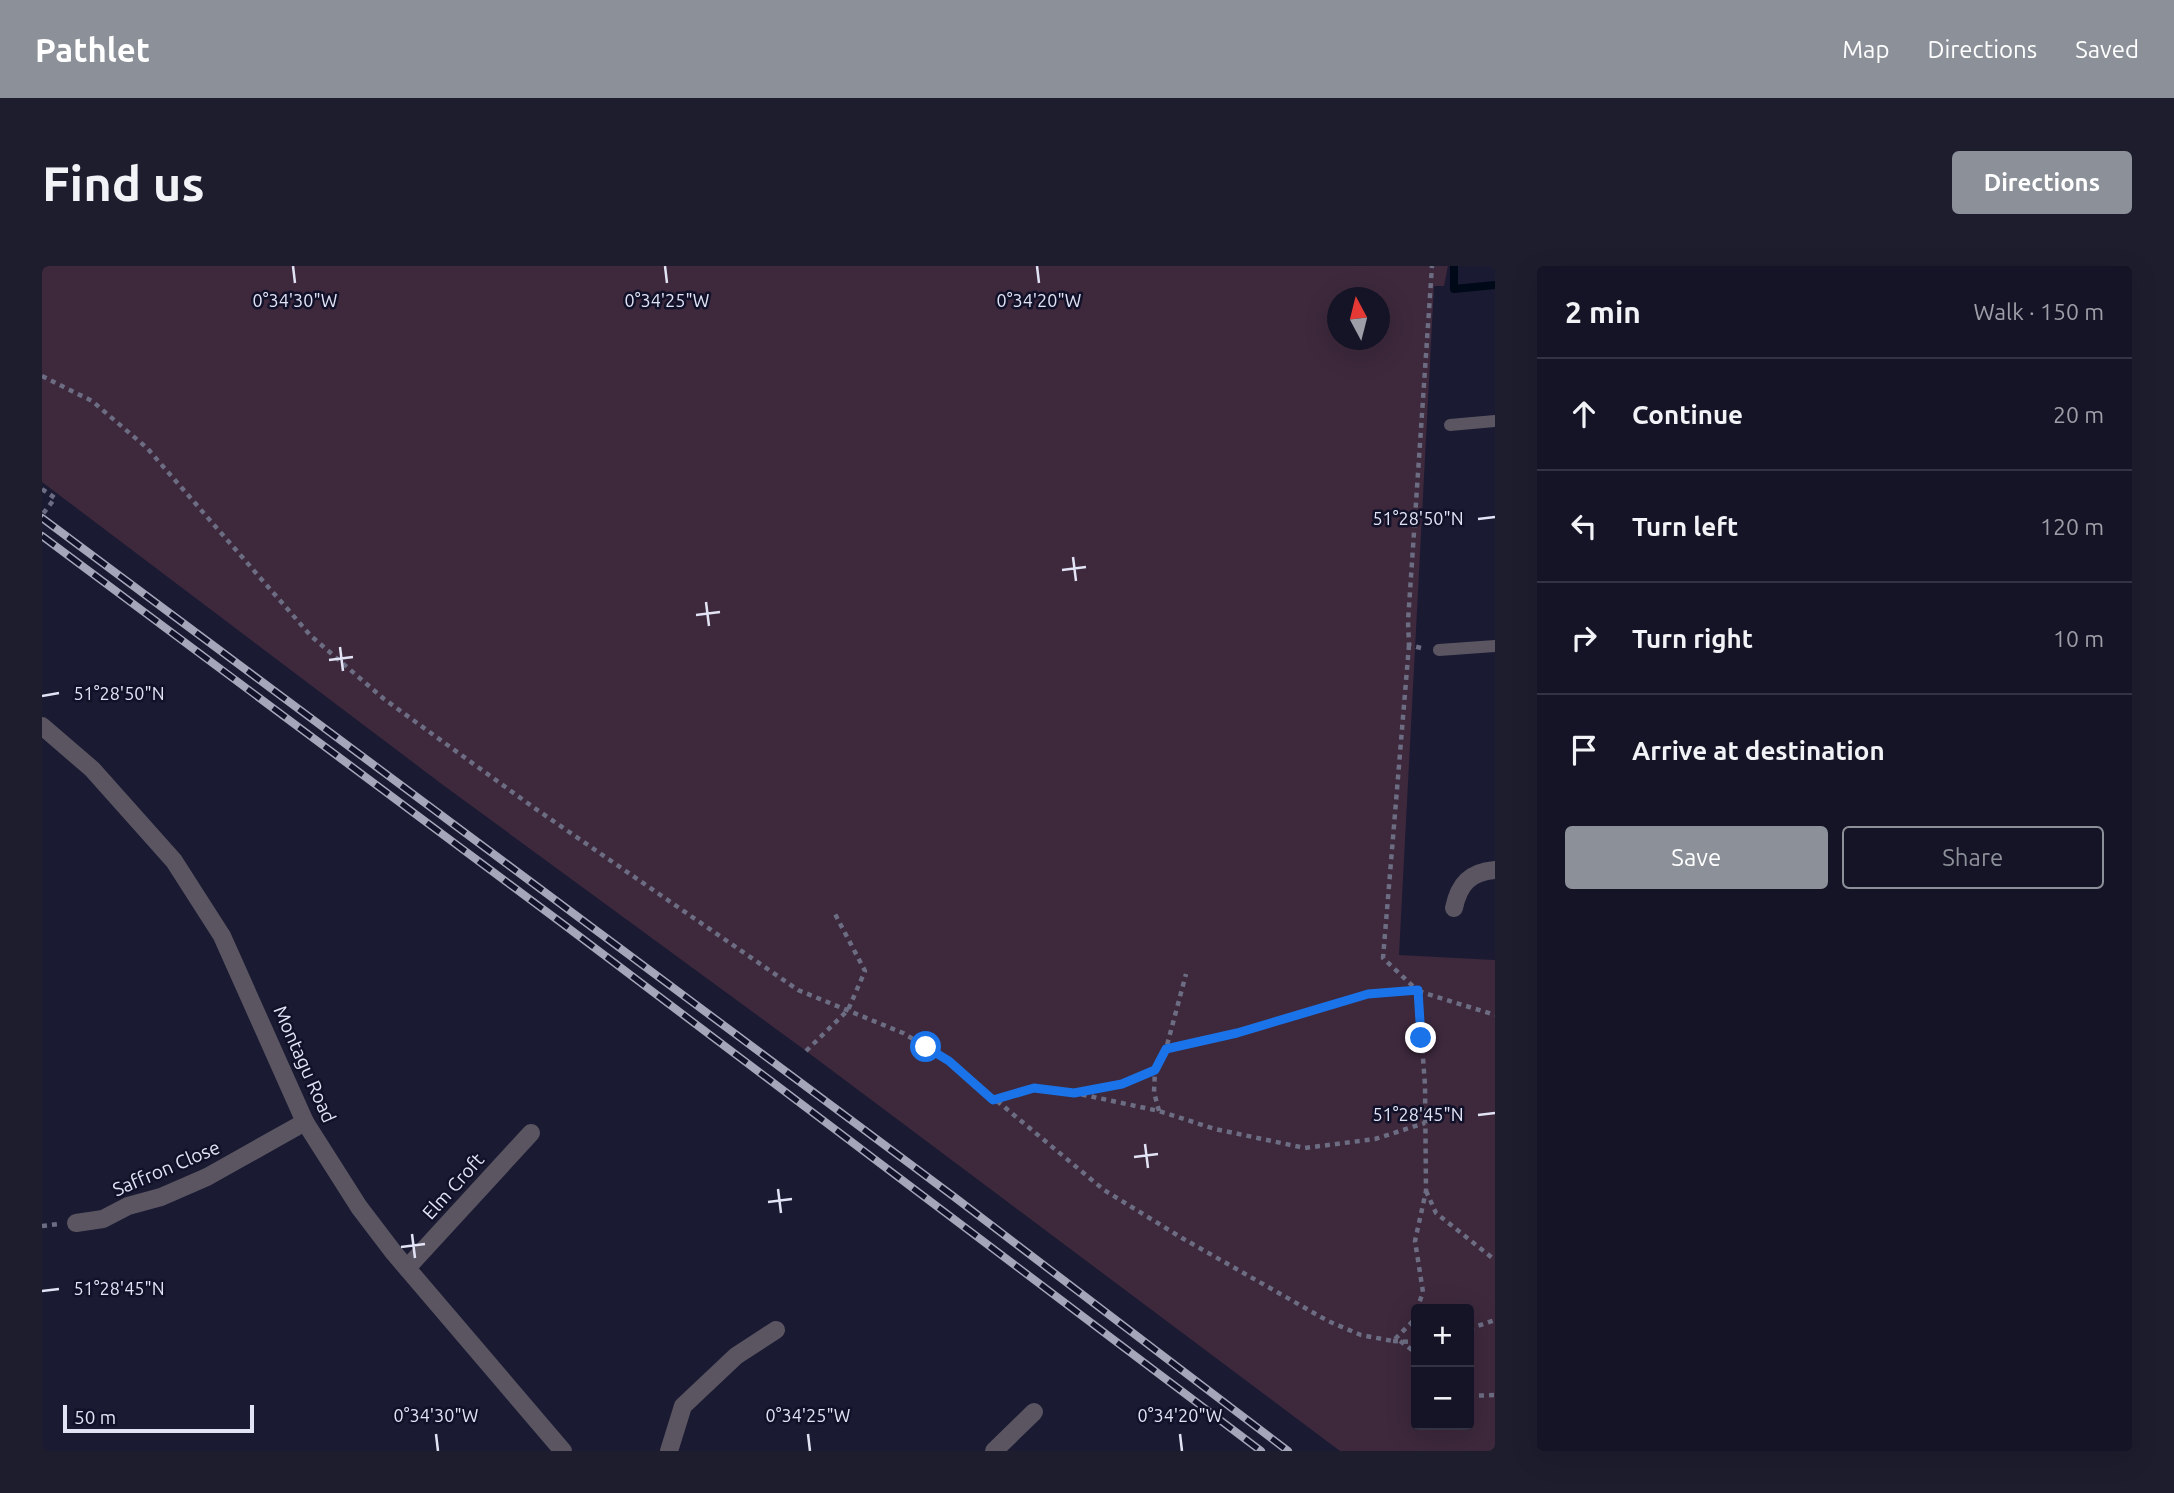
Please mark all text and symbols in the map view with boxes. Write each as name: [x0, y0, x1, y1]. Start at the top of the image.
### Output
text: Pathlet: [35, 31, 150, 68]
text: Map: [1842, 36, 1889, 63]
text: Directions: [1927, 36, 2037, 63]
text: Saved: [2075, 36, 2139, 63]
button: Directions: [1952, 151, 2132, 214]
text: Find us: [42, 155, 205, 210]
north arrow: [1327, 287, 1390, 350]
text: 0°34'30"W: [253, 290, 338, 310]
text: 0°34'25"W: [625, 290, 710, 310]
text: 0°34'20"W: [997, 290, 1082, 310]
text: 2 min: [1565, 295, 1641, 329]
text: Walk · 150 m: [1973, 299, 2104, 324]
icon: ahead: [1565, 395, 1603, 433]
text: Continue: [1632, 400, 1743, 429]
text: 20 m: [2053, 402, 2104, 427]
icon: left: [1565, 507, 1603, 545]
text: 51°28'50"N: [1372, 508, 1464, 528]
text: Turn left: [1632, 512, 1738, 541]
text: 120 m: [2040, 514, 2104, 539]
icon: right: [1565, 619, 1603, 657]
text: Turn right: [1632, 624, 1753, 653]
text: 10 m: [2053, 626, 2104, 651]
text: 51°28'50"N: [73, 683, 165, 703]
icon: arrive: [1565, 731, 1603, 769]
text: Arrive at destination: [1632, 736, 1885, 765]
button: Save: [1565, 826, 1828, 889]
button: Share: [1842, 826, 2104, 889]
street label: Montagu Road: [269, 1002, 341, 1126]
route end: [1405, 1022, 1436, 1053]
route start: [910, 1031, 941, 1062]
text: 51°28'45"N: [1372, 1104, 1464, 1124]
street label: Saffron Close: [109, 1136, 223, 1200]
street label: Elm Croft: [418, 1148, 489, 1223]
text: 51°28'45"N: [73, 1278, 165, 1298]
map controls: [1411, 1304, 1474, 1430]
button: +: [1411, 1304, 1474, 1367]
button: −: [1411, 1367, 1474, 1430]
scale bar: [63, 1402, 254, 1434]
text: 0°34'30"W: [394, 1405, 479, 1425]
text: 0°34'25"W: [766, 1405, 851, 1425]
text: 0°34'20"W: [1138, 1405, 1223, 1425]
text: 50 m: [74, 1406, 116, 1428]

